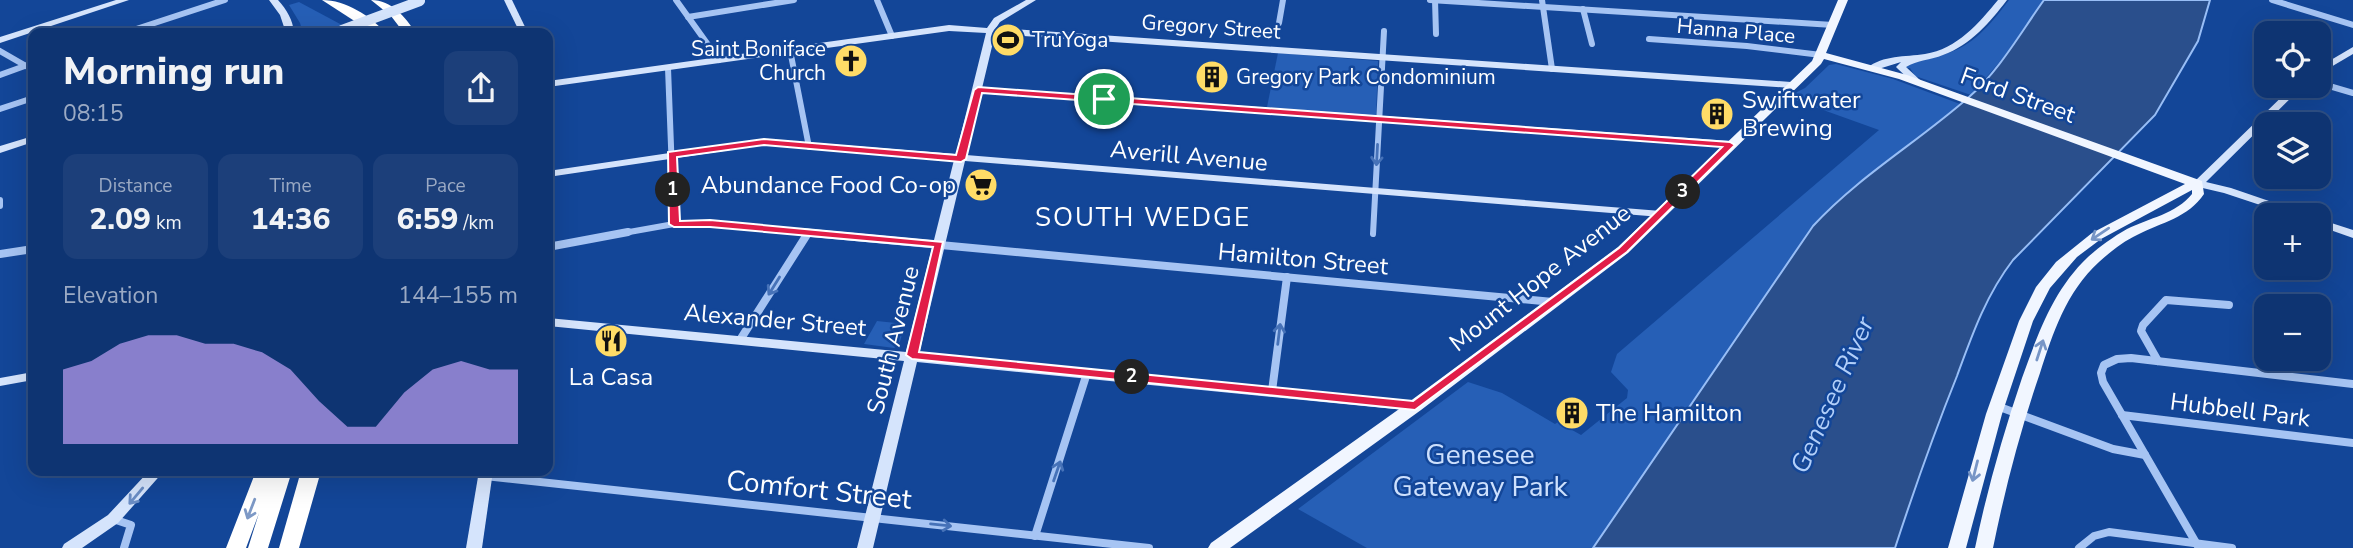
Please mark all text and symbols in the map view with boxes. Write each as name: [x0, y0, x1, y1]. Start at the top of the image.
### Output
street label: Gregory Street: [1140, 8, 1282, 46]
street label: Hanna Place: [1676, 12, 1796, 50]
sports icon: TruYoga: [989, 21, 1027, 59]
map controls: [2254, 21, 2331, 371]
button: locate: [2254, 21, 2331, 98]
place label: TruYoga: [1032, 26, 1108, 54]
place label: Saint Boniface Church: [691, 35, 826, 87]
church icon: Saint Boniface Church: [832, 42, 870, 80]
text: Morning run: [63, 46, 284, 97]
button: share: [444, 51, 518, 125]
building icon: Gregory Park Condominium: [1193, 58, 1231, 96]
street label: Ford Street: [1956, 59, 2080, 131]
place label: Gregory Park Condominium: [1236, 63, 1496, 91]
pin: [1074, 69, 1134, 129]
icon: arrive: [1085, 80, 1123, 118]
place label: Swiftwater Brewing: [1742, 84, 1861, 144]
building icon: Swiftwater Brewing: [1698, 95, 1736, 133]
text: 08:15: [63, 98, 123, 129]
button: layers: [2254, 112, 2331, 189]
street label: Averill Avenue: [1109, 133, 1269, 179]
one-way arrow: [1370, 143, 1383, 166]
supermarket icon: Abundance Food Co-op: [962, 166, 1000, 204]
place label: Abundance Food Co-op: [701, 169, 956, 201]
pin: 1: [656, 172, 690, 208]
text: Distance: [99, 173, 172, 199]
text: Time: [269, 173, 312, 199]
text: Pace: [425, 173, 466, 199]
pin: 3: [1666, 174, 1700, 210]
text: 1: [667, 176, 678, 202]
text: 3: [1677, 178, 1688, 204]
street label: Mount Hope Avenue: [1443, 197, 1637, 359]
text: 2.09: [89, 199, 151, 240]
text: 14:36: [251, 199, 330, 240]
text: 6:59: [397, 199, 458, 240]
district label: SOUTH WEDGE: [1035, 200, 1251, 235]
button: +: [2254, 203, 2331, 280]
text: km: [151, 210, 182, 236]
text: /km: [458, 210, 494, 236]
one-way arrow: [2091, 226, 2110, 241]
street label: Hamilton Street: [1216, 236, 1390, 282]
street label: South Avenue: [859, 263, 927, 417]
one-way arrow: [767, 276, 781, 296]
text: Elevation: [63, 280, 158, 311]
text: 144–155 m: [398, 280, 518, 311]
button: −: [2254, 294, 2331, 371]
street label: Alexander Street: [682, 296, 868, 344]
water label: Genesee River: [1782, 311, 1883, 479]
restaurant icon: La Casa: [592, 322, 630, 360]
one-way arrow: [1273, 323, 1286, 346]
one-way arrow: [2034, 339, 2047, 361]
pin: 2: [1114, 360, 1150, 394]
place label: La Casa: [569, 361, 653, 393]
text: 2: [1126, 363, 1137, 389]
street label: Hubbell Park: [2168, 386, 2313, 435]
building icon: The Hamilton: [1553, 394, 1591, 432]
place label: The Hamilton: [1596, 397, 1742, 429]
park label: Genesee Gateway Park: [1392, 436, 1569, 506]
one-way arrow: [1968, 459, 1981, 482]
one-way arrow: [1051, 460, 1064, 482]
street label: Comfort Street: [724, 461, 914, 519]
one-way arrow: [128, 486, 144, 504]
one-way arrow: [243, 498, 256, 520]
one-way arrow: [929, 519, 952, 532]

